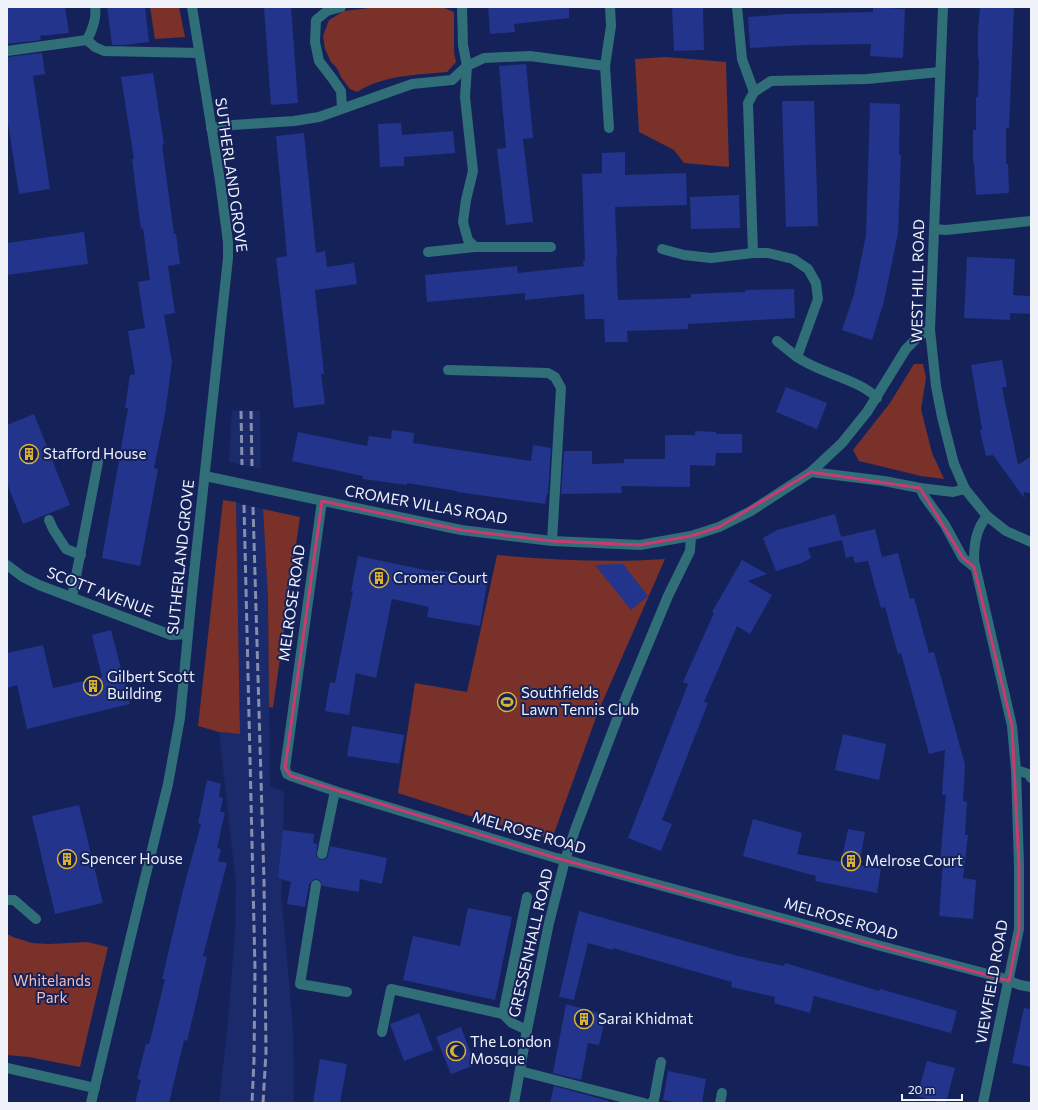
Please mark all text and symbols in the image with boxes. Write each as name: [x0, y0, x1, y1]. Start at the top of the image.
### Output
street label: SUTHERLAND GROVE: [212, 97, 252, 253]
street label: WEST HILL ROAD: [907, 219, 927, 343]
building icon: Stafford House: [18, 443, 40, 465]
place label: Stafford House: [43, 444, 146, 462]
street label: SUTHERLAND GROVE: [163, 478, 197, 635]
street label: CROMER VILLAS ROAD: [343, 481, 509, 527]
street label: MELROSE ROAD: [274, 543, 308, 662]
street label: SCOTT AVENUE: [45, 562, 156, 620]
building icon: Cromer Court: [368, 567, 390, 589]
place label: Cromer Court: [393, 568, 488, 586]
place label: Gilbert Scott Building: [107, 667, 195, 702]
building icon: Gilbert Scott Building: [82, 675, 104, 697]
place label: Southfields Lawn Tennis Club: [521, 683, 639, 718]
sports icon: Southfields Lawn Tennis Club: [496, 691, 518, 713]
street label: MELROSE ROAD: [470, 807, 588, 857]
building icon: Spencer House: [56, 848, 78, 870]
place label: Spencer House: [81, 849, 183, 867]
building icon: Melrose Court: [840, 850, 862, 872]
place label: Melrose Court: [865, 851, 963, 869]
street label: GRESSENHALL ROAD: [504, 866, 556, 1019]
street label: MELROSE ROAD: [782, 893, 900, 943]
street label: VIEWFIELD ROAD: [971, 918, 1011, 1045]
park label: Whitelands Park: [13, 971, 91, 1006]
building icon: Sarai Khidmat: [573, 1008, 595, 1030]
place label: Sarai Khidmat: [598, 1009, 693, 1027]
place label: The London Mosque: [470, 1032, 551, 1067]
mosque icon: The London Mosque: [445, 1040, 467, 1062]
scale bar: [902, 1076, 962, 1102]
text: 20 m: [908, 1082, 935, 1096]

